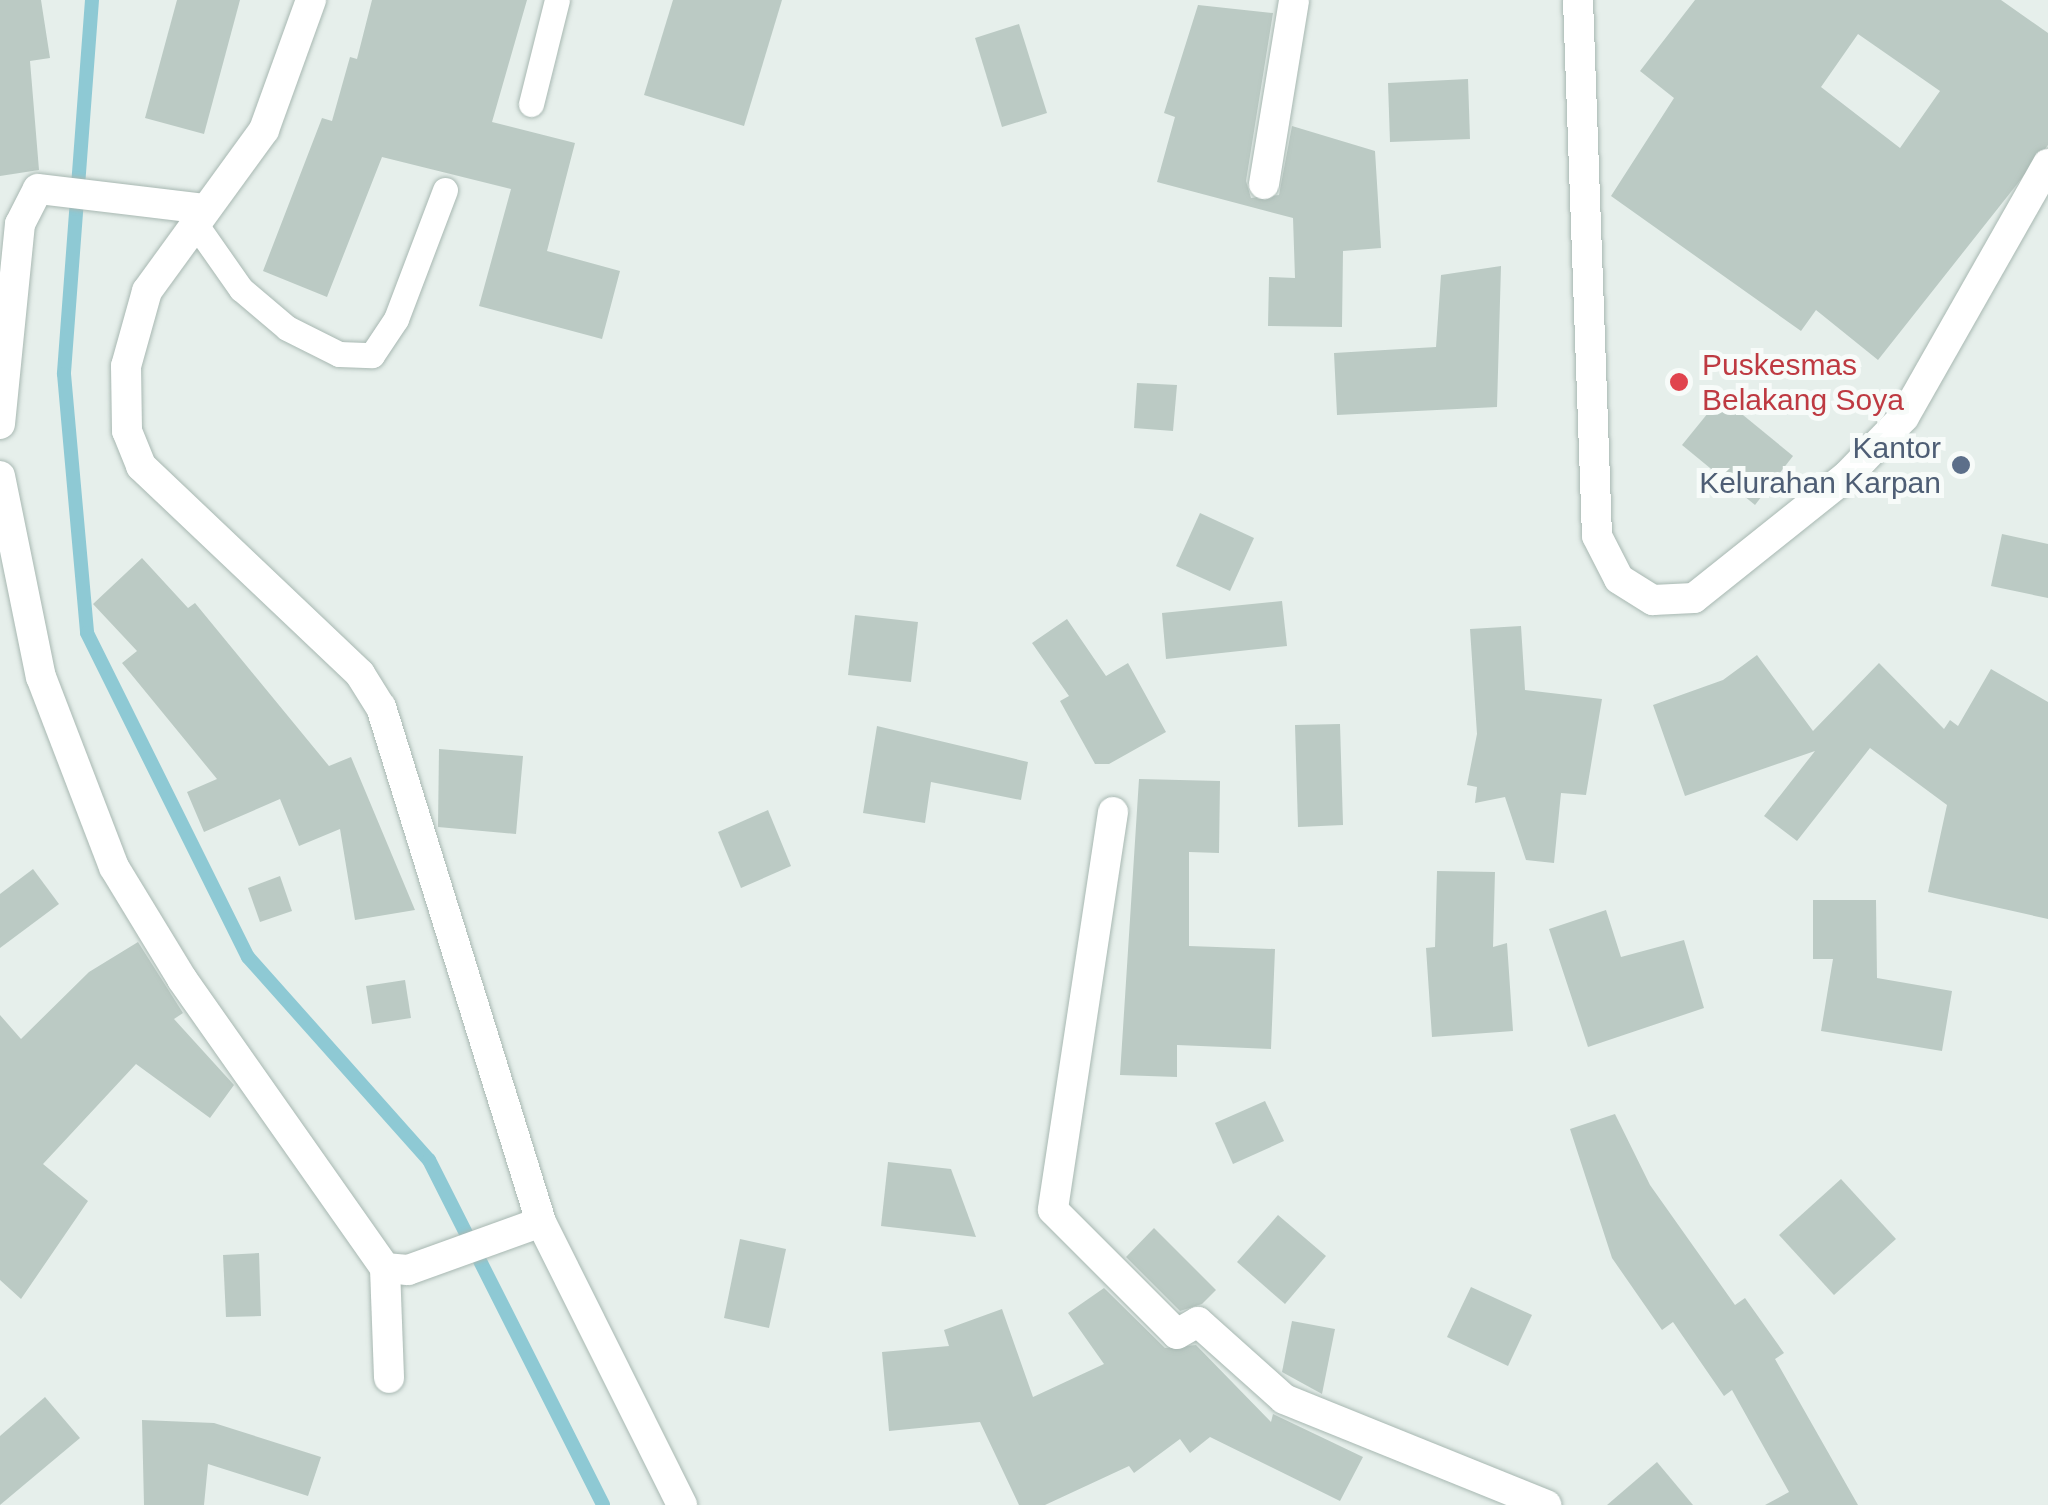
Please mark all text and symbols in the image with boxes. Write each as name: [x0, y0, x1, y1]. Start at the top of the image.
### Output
place label: Puskesmas Belakang Soya: [1702, 347, 1904, 418]
marker: Puskesmas Belakang Soya: [1666, 369, 1692, 395]
place label: Kantor Kelurahan Karpan: [1699, 430, 1941, 500]
marker: Kantor Kelurahan Karpan: [1950, 454, 1972, 476]

